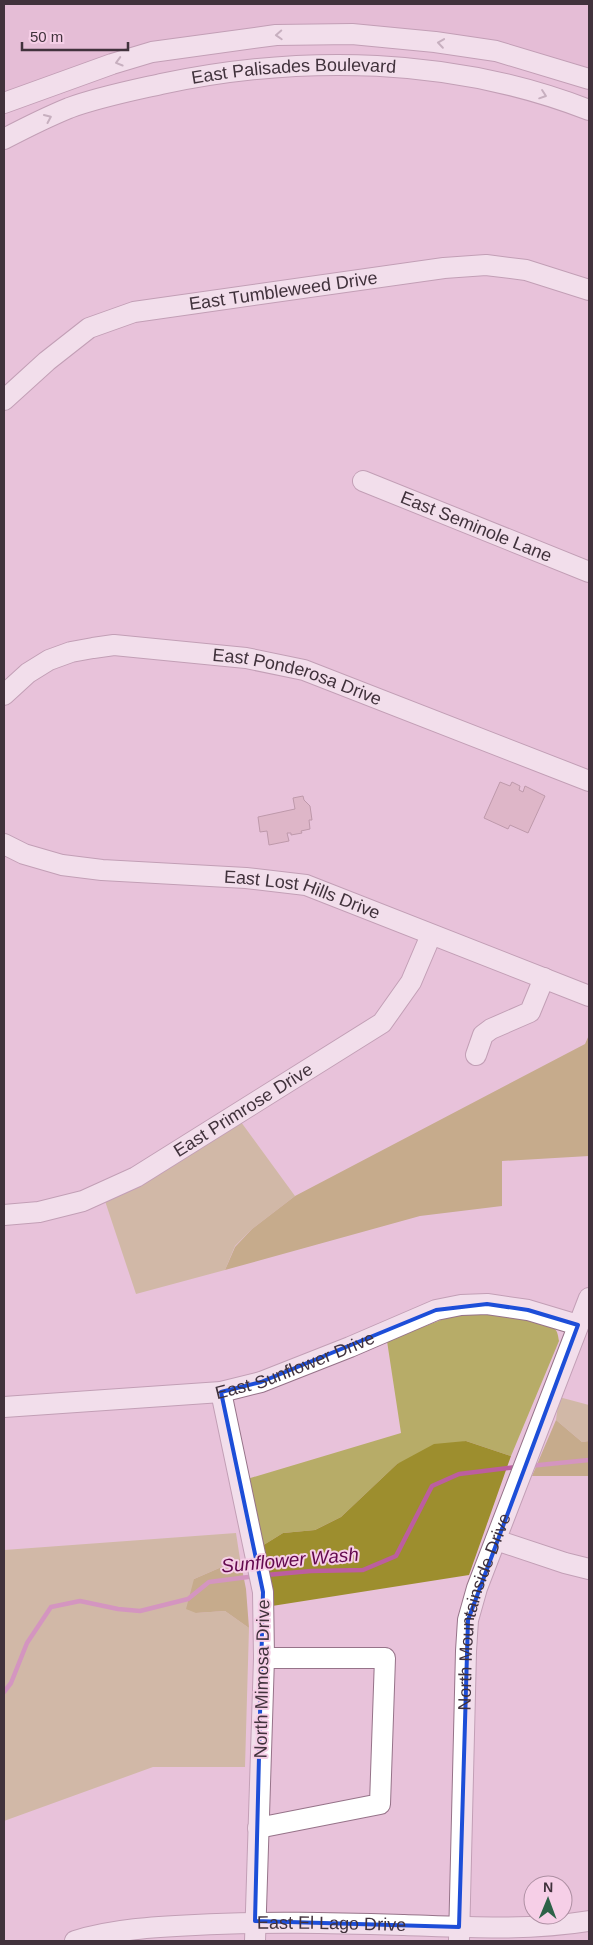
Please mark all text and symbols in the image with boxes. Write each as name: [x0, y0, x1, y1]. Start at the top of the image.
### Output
scale bar: [22, 20, 129, 52]
text: 50 m: [30, 28, 63, 45]
one-way arrow: [275, 30, 283, 41]
one-way arrow: [437, 38, 445, 49]
street label: East Palisades Boulevard: [190, 55, 397, 88]
one-way arrow: [116, 56, 124, 66]
one-way arrow: [538, 89, 547, 99]
one-way arrow: [43, 114, 52, 124]
street label: East Tumbleweed Drive: [188, 268, 379, 314]
street label: East Seminole Lane: [398, 487, 555, 566]
street label: East Ponderosa Drive: [212, 645, 385, 709]
street label: East Lost Hills Drive: [223, 867, 383, 923]
street label: East Primrose Drive: [170, 1059, 316, 1161]
street label: East Sunflower Drive: [213, 1328, 378, 1403]
street label: North Mountainside Drive: [455, 1510, 515, 1711]
water label: Sunflower Wash: [220, 1544, 360, 1576]
street label: North Mimosa Drive: [251, 1599, 273, 1759]
north arrow: [523, 1875, 573, 1925]
text: N: [543, 1879, 553, 1895]
street label: East El Lago Drive: [257, 1913, 406, 1935]

